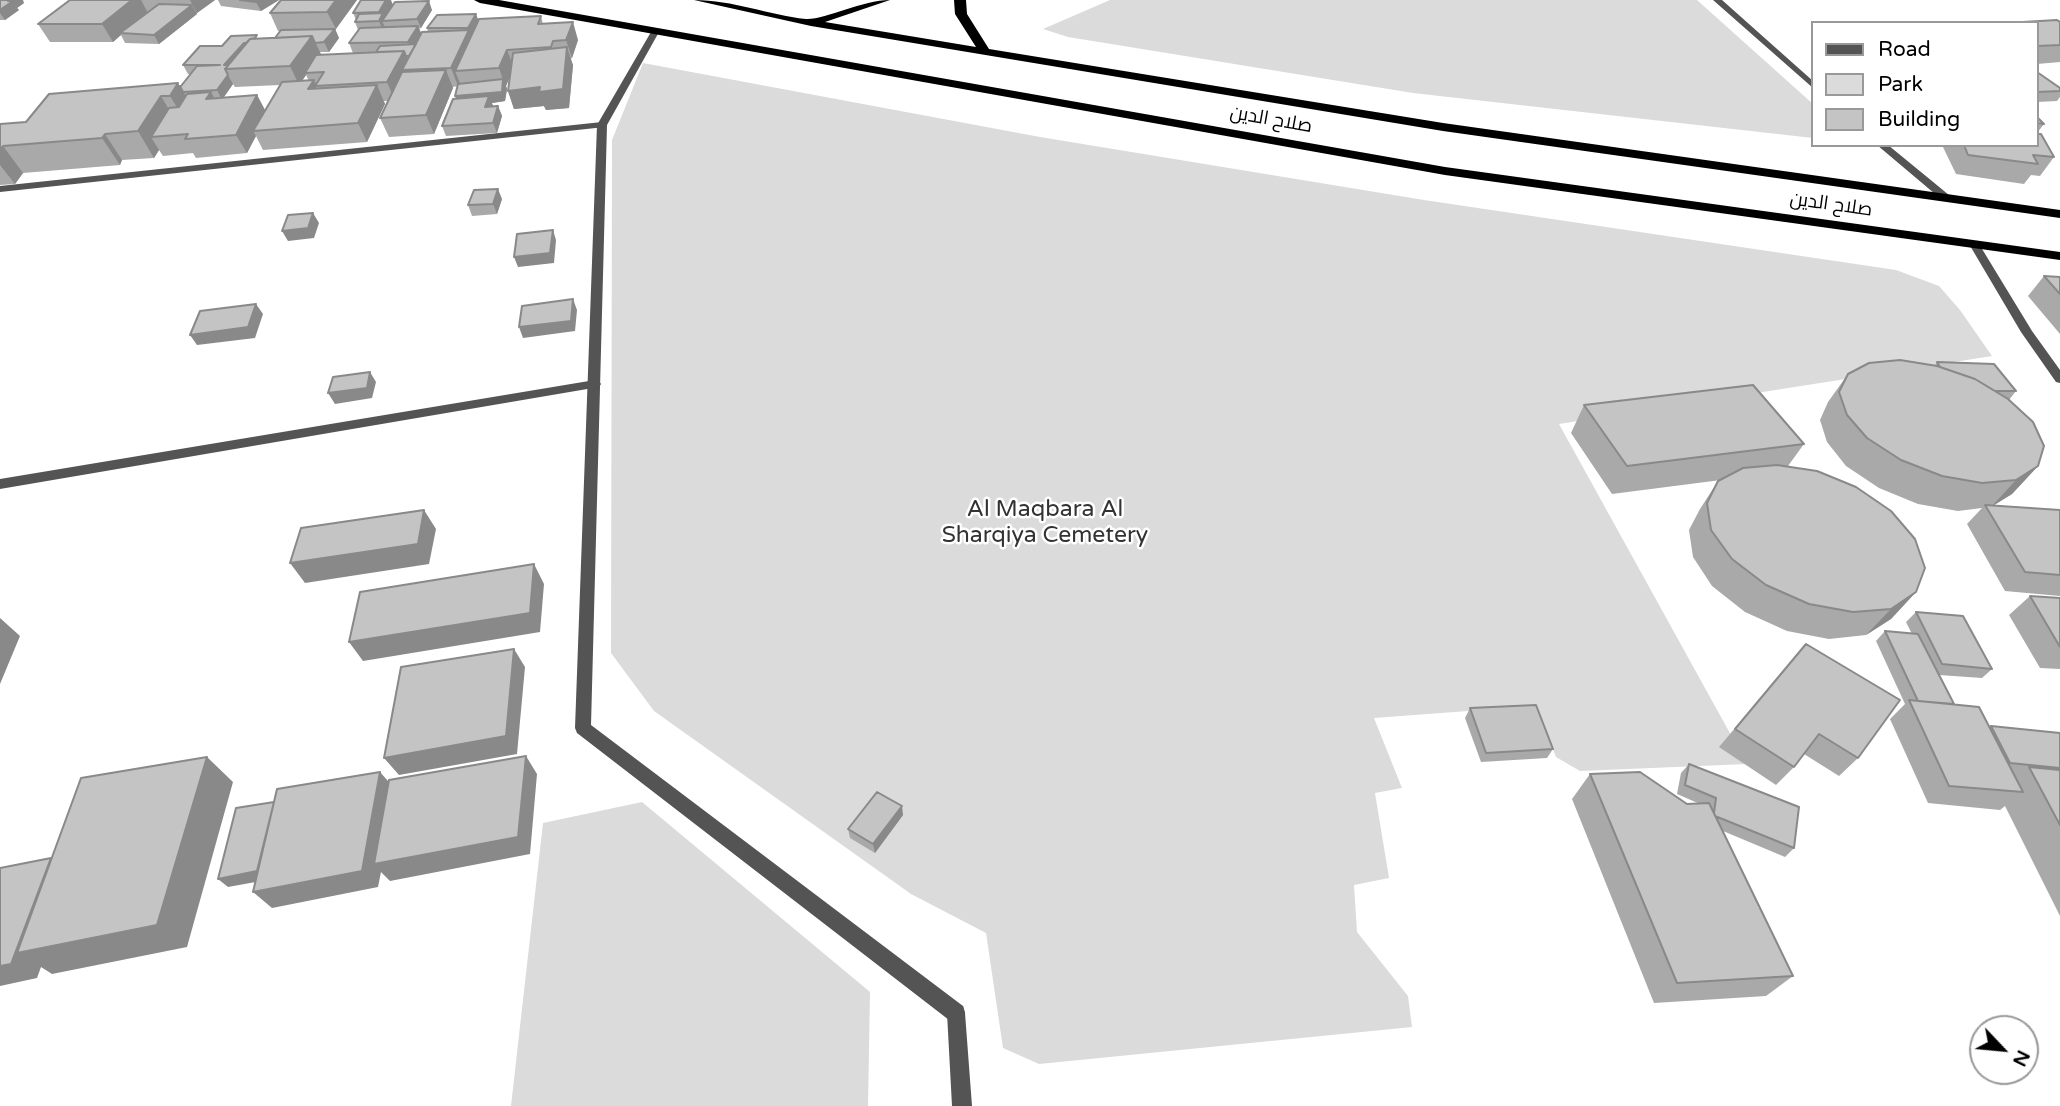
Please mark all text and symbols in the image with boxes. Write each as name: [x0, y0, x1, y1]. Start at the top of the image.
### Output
legend: [1812, 21, 2039, 147]
text: Road: [1878, 37, 1931, 62]
text: Park: [1878, 72, 1923, 97]
street label: صلاح الدين: [1228, 102, 1314, 138]
text: Building: [1878, 107, 1960, 132]
street label: صلاح الدين: [1788, 188, 1874, 222]
park label: Al Maqbara Al Sharqiya Cemetery: [942, 496, 1148, 550]
north arrow: [1969, 1015, 2039, 1085]
text: N: [2008, 1047, 2034, 1070]

